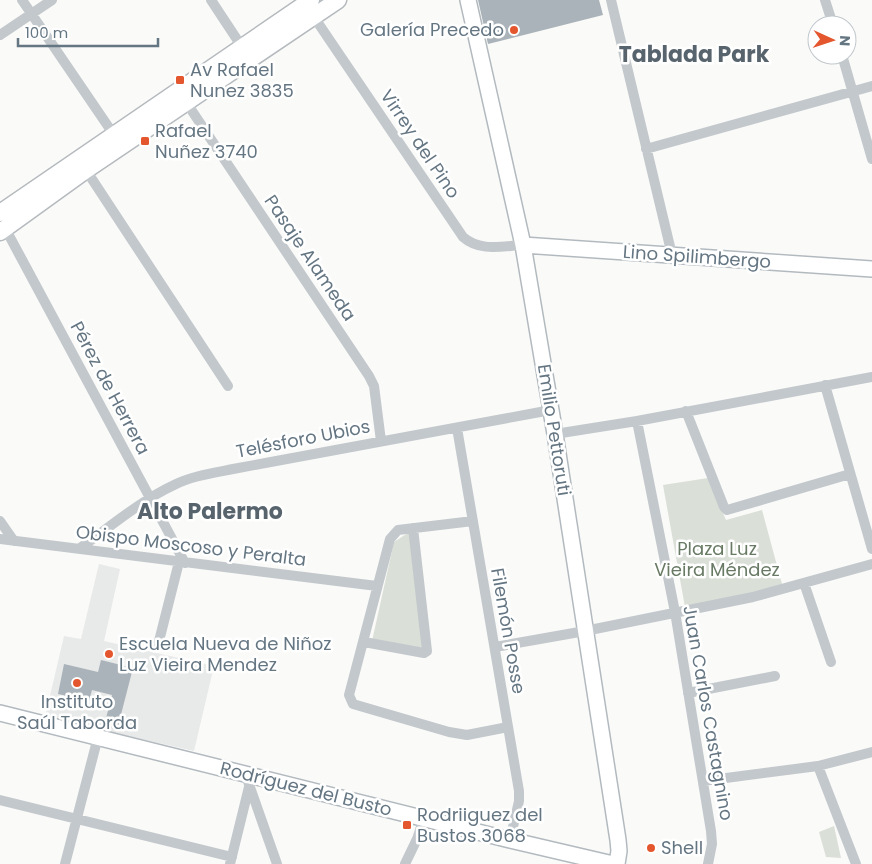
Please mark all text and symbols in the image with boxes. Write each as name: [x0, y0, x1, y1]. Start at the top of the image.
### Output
scale bar: [18, 15, 158, 47]
north arrow: [807, 15, 857, 65]
place label: Galería Precedo: [360, 17, 504, 42]
text: 100 m: [25, 22, 68, 43]
marker: Galería Precedo: [508, 24, 520, 36]
text: N: [835, 35, 855, 46]
district label: Tablada Park: [619, 39, 770, 70]
place label: Av Rafael Nunez 3835: [190, 57, 294, 103]
marker: Av Rafael Nunez 3835: [174, 74, 186, 86]
street label: Virrey del Pino: [375, 84, 466, 203]
place label: Rafael Nuñez 3740: [155, 118, 258, 164]
marker: Rafael Nuñez 3740: [139, 135, 151, 147]
street label: Pasaje Alameda: [259, 190, 362, 326]
street label: Lino Spilimbergo: [622, 239, 772, 274]
street label: Pérez de Herrera: [65, 317, 156, 459]
street label: Emilio Pettoruti: [532, 362, 577, 497]
street label: Telésforo Ubios: [234, 413, 372, 464]
district label: Alto Palermo: [137, 496, 283, 527]
street label: Obispo Moscoso y Peralta: [75, 519, 308, 572]
park label: Plaza Luz Vieira Méndez: [654, 536, 780, 582]
street label: Filemón Posse: [485, 566, 532, 696]
street label: Juan Carlos Castagnino: [677, 603, 740, 822]
place label: Escuela Nueva de Niñoz Luz Vieira Mendez: [119, 631, 332, 677]
marker: Escuela Nueva de Niñoz Luz Vieira Mendez: [103, 648, 115, 660]
marker: Instituto Saúl Taborda: [71, 677, 83, 689]
place label: Instituto Saúl Taborda: [17, 689, 137, 735]
street label: Rodríguez del Busto: [218, 755, 395, 822]
place label: Rodriiguez del Bustos 3068: [417, 802, 543, 848]
marker: Rodriiguez del Bustos 3068: [401, 819, 413, 831]
place label: Shell: [661, 835, 703, 860]
marker: Shell: [645, 842, 657, 854]

